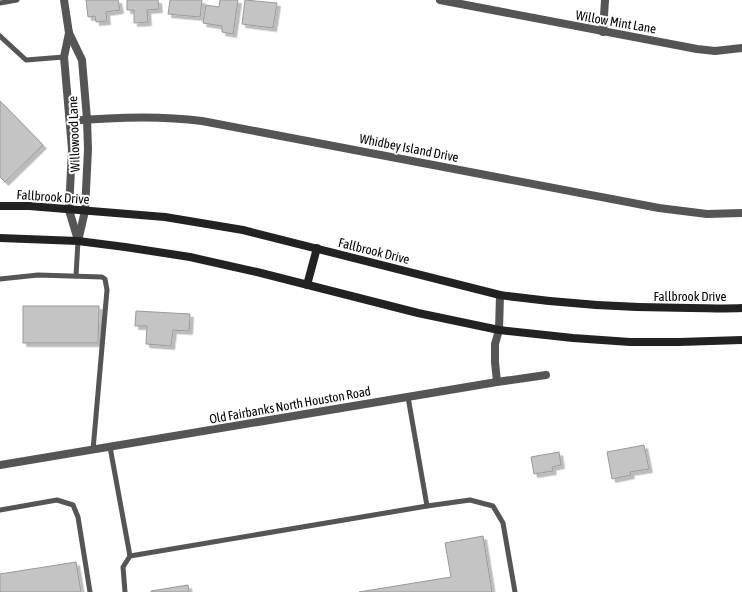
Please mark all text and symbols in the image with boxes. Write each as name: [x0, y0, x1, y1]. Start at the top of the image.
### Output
street label: Willow Mint Lane: [575, 8, 658, 36]
street label: Willowood Lane: [65, 96, 83, 172]
street label: Whidbey Island Drive: [358, 131, 460, 165]
street label: Fallbrook Drive: [16, 187, 90, 207]
street label: Fallbrook Drive: [337, 235, 411, 267]
street label: Fallbrook Drive: [654, 289, 727, 304]
street label: Old Fairbanks North Houston Road: [208, 383, 372, 427]

